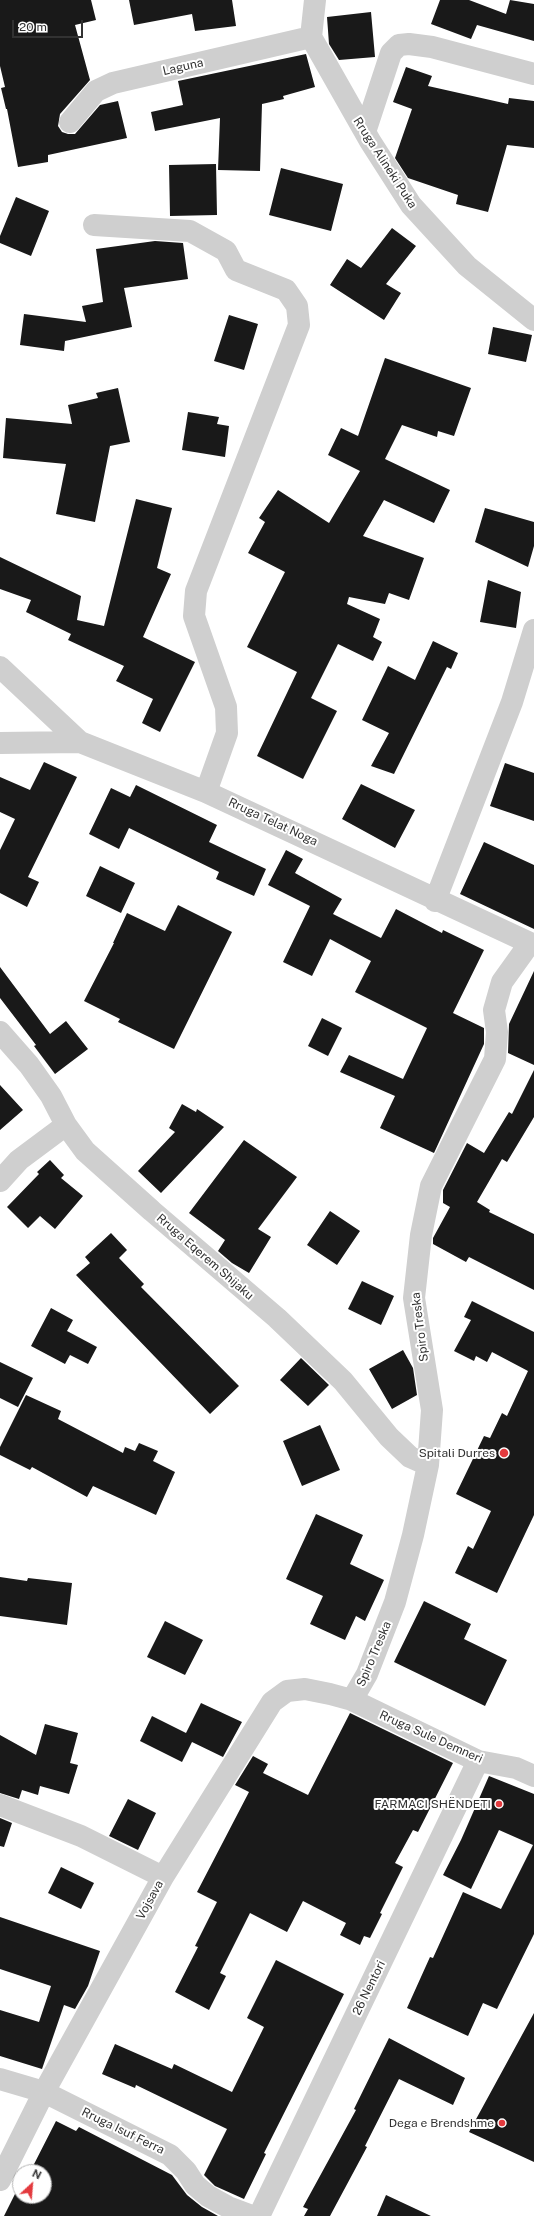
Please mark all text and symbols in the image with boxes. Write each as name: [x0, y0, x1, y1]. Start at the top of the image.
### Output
scale bar: [14, 12, 85, 38]
text: 20 m: [19, 20, 47, 34]
street label: Laguna: [161, 55, 205, 79]
street label: Rruga Alineki Puka: [350, 115, 420, 211]
street label: Rruga Telat Noga: [226, 795, 320, 849]
street label: Rruga Eqerem Shijaku: [154, 1211, 256, 1303]
street label: Spiro Treska: [409, 1291, 431, 1363]
place label: Spitali Durres: [419, 1446, 495, 1460]
marker: Spitali Durres: [498, 1447, 510, 1459]
street label: Spiro Treska: [354, 1619, 394, 1689]
street label: Rruga Sule Demneri: [377, 1708, 485, 1766]
place label: FARMACI SHËNDETI: [374, 1797, 491, 1811]
marker: FARMACI SHËNDETI: [494, 1799, 504, 1809]
street label: Vojsava: [133, 1878, 167, 1922]
street label: 26 Nentori: [350, 1958, 388, 2018]
street label: Rruga Isuf Ferra: [79, 2105, 167, 2157]
place label: Dega e Brendshme: [389, 2116, 494, 2130]
marker: Dega e Brendshme: [497, 2118, 507, 2128]
north arrow: [12, 2164, 52, 2204]
text: N: [30, 2167, 43, 2181]

